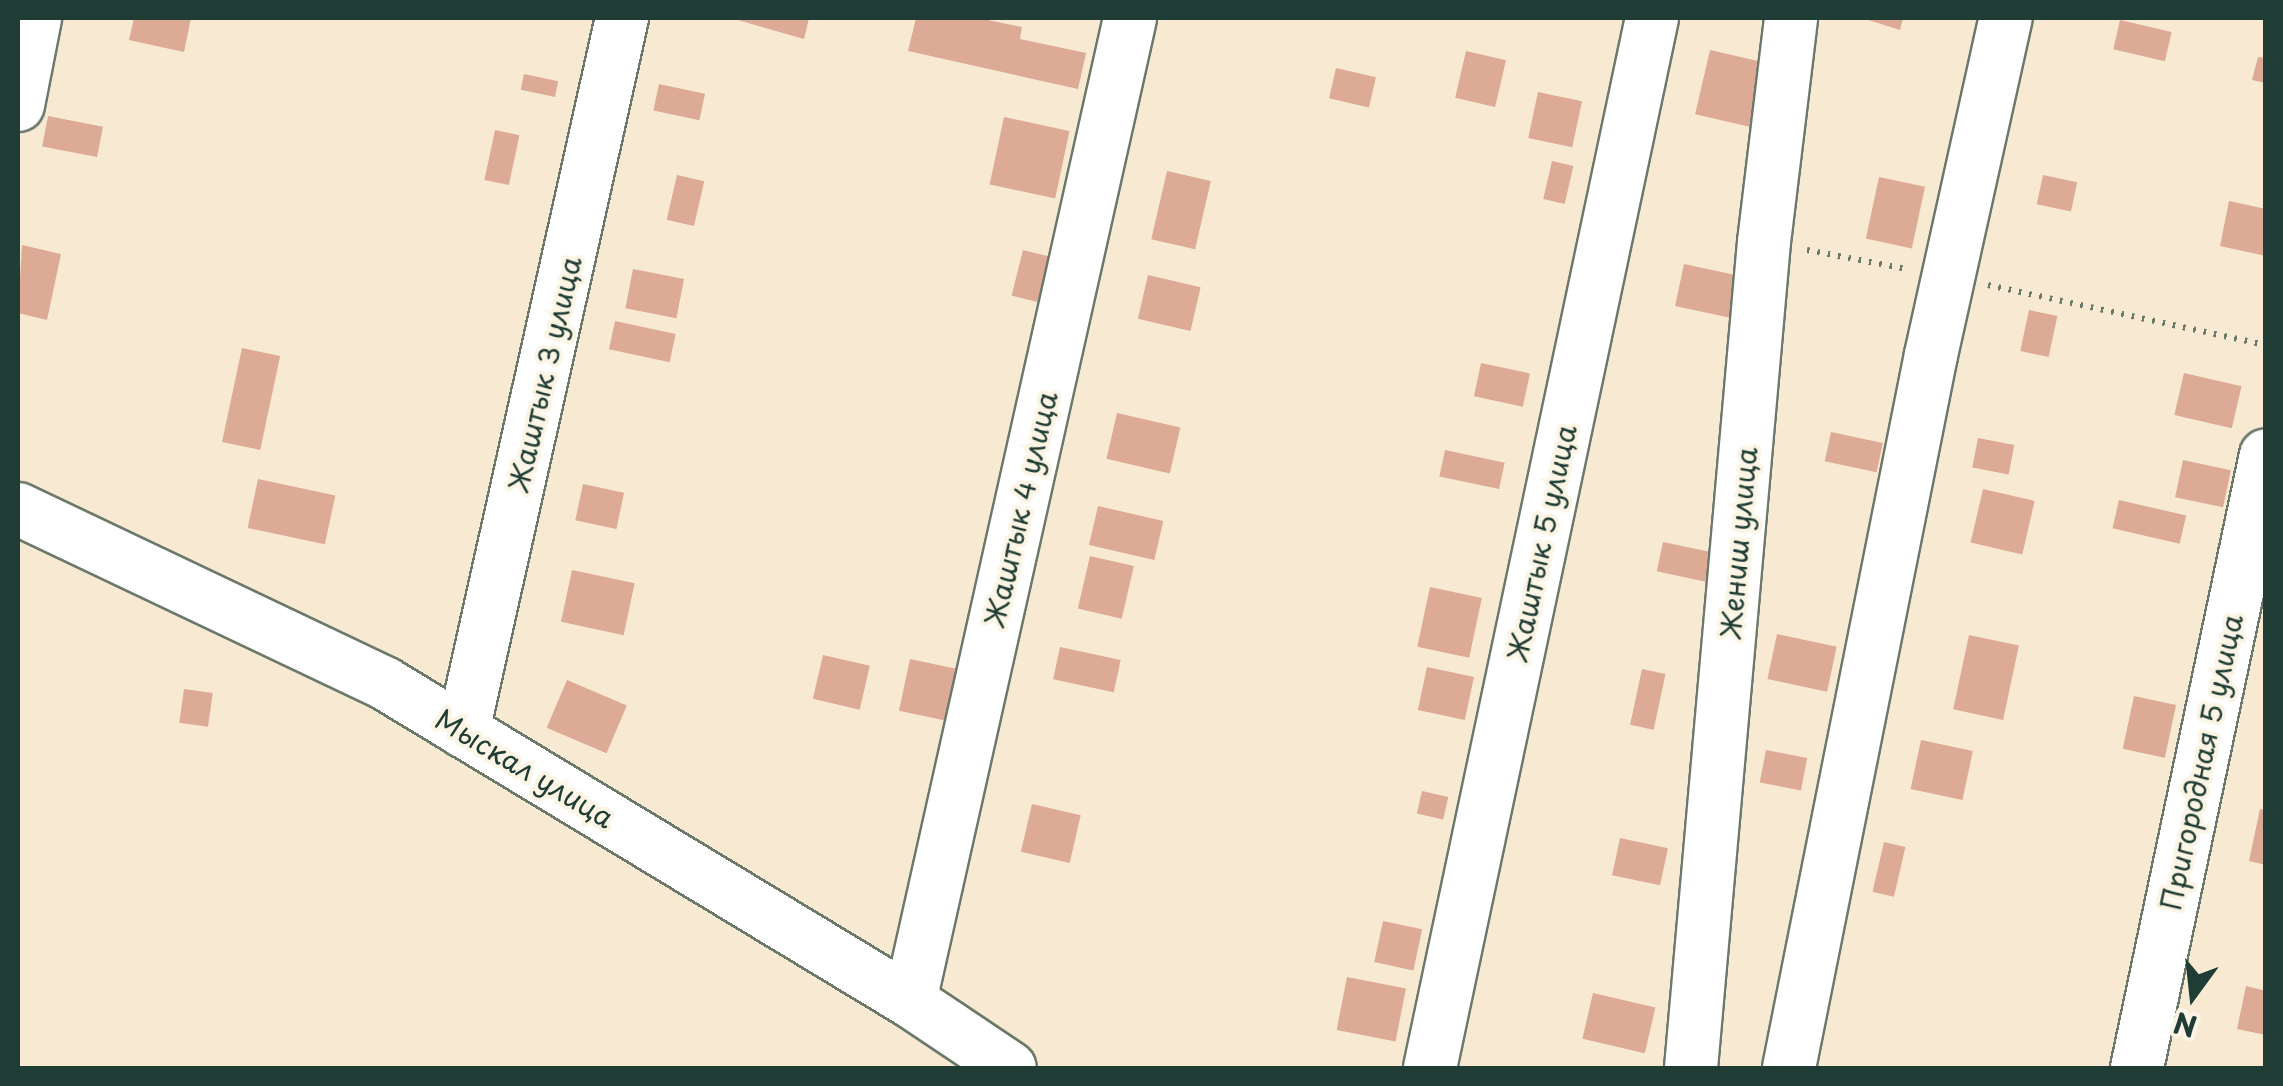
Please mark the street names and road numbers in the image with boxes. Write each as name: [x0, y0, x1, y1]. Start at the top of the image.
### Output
street label: Жаштык 3 улица: [500, 253, 588, 495]
street label: Жаштык 4 улица: [976, 388, 1064, 630]
street label: Жаштык 5 улица: [1500, 422, 1582, 664]
street label: Жениш улица: [1713, 445, 1763, 641]
street label: Пригородная 5 улица: [2153, 611, 2249, 913]
street label: Мыскал улица: [429, 701, 621, 835]

